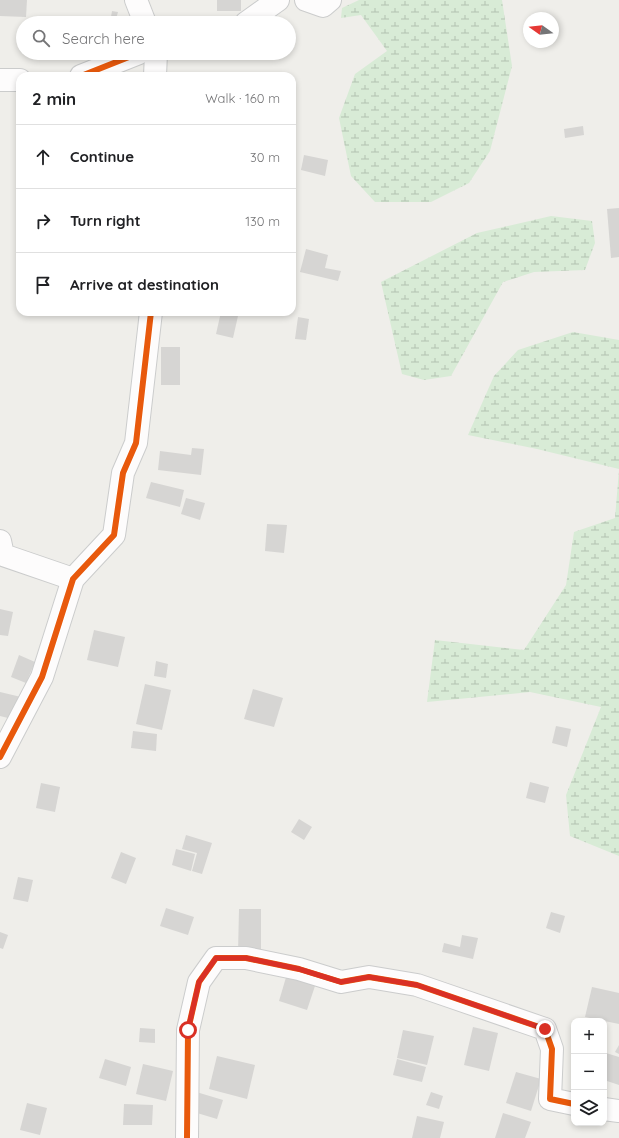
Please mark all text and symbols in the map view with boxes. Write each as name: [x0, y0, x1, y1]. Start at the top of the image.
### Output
north arrow: [523, 12, 559, 48]
search box: [16, 16, 296, 60]
icon: search: [30, 27, 52, 49]
text: Search here: [62, 29, 145, 48]
text: 2 min: [32, 88, 76, 109]
text: Walk · 160 m: [205, 90, 280, 106]
icon: ahead: [32, 146, 54, 168]
text: Continue: [70, 147, 134, 166]
text: 30 m: [250, 149, 280, 165]
icon: right: [32, 210, 54, 232]
text: Turn right: [70, 211, 141, 230]
text: 130 m: [245, 213, 280, 229]
icon: arrive: [32, 274, 54, 296]
text: Arrive at destination: [70, 275, 219, 294]
map controls: [571, 1018, 607, 1126]
button: +: [571, 1018, 607, 1054]
route end: [536, 1020, 554, 1038]
route start: [179, 1021, 197, 1039]
button: −: [571, 1054, 607, 1090]
button: layers: [571, 1090, 607, 1126]

